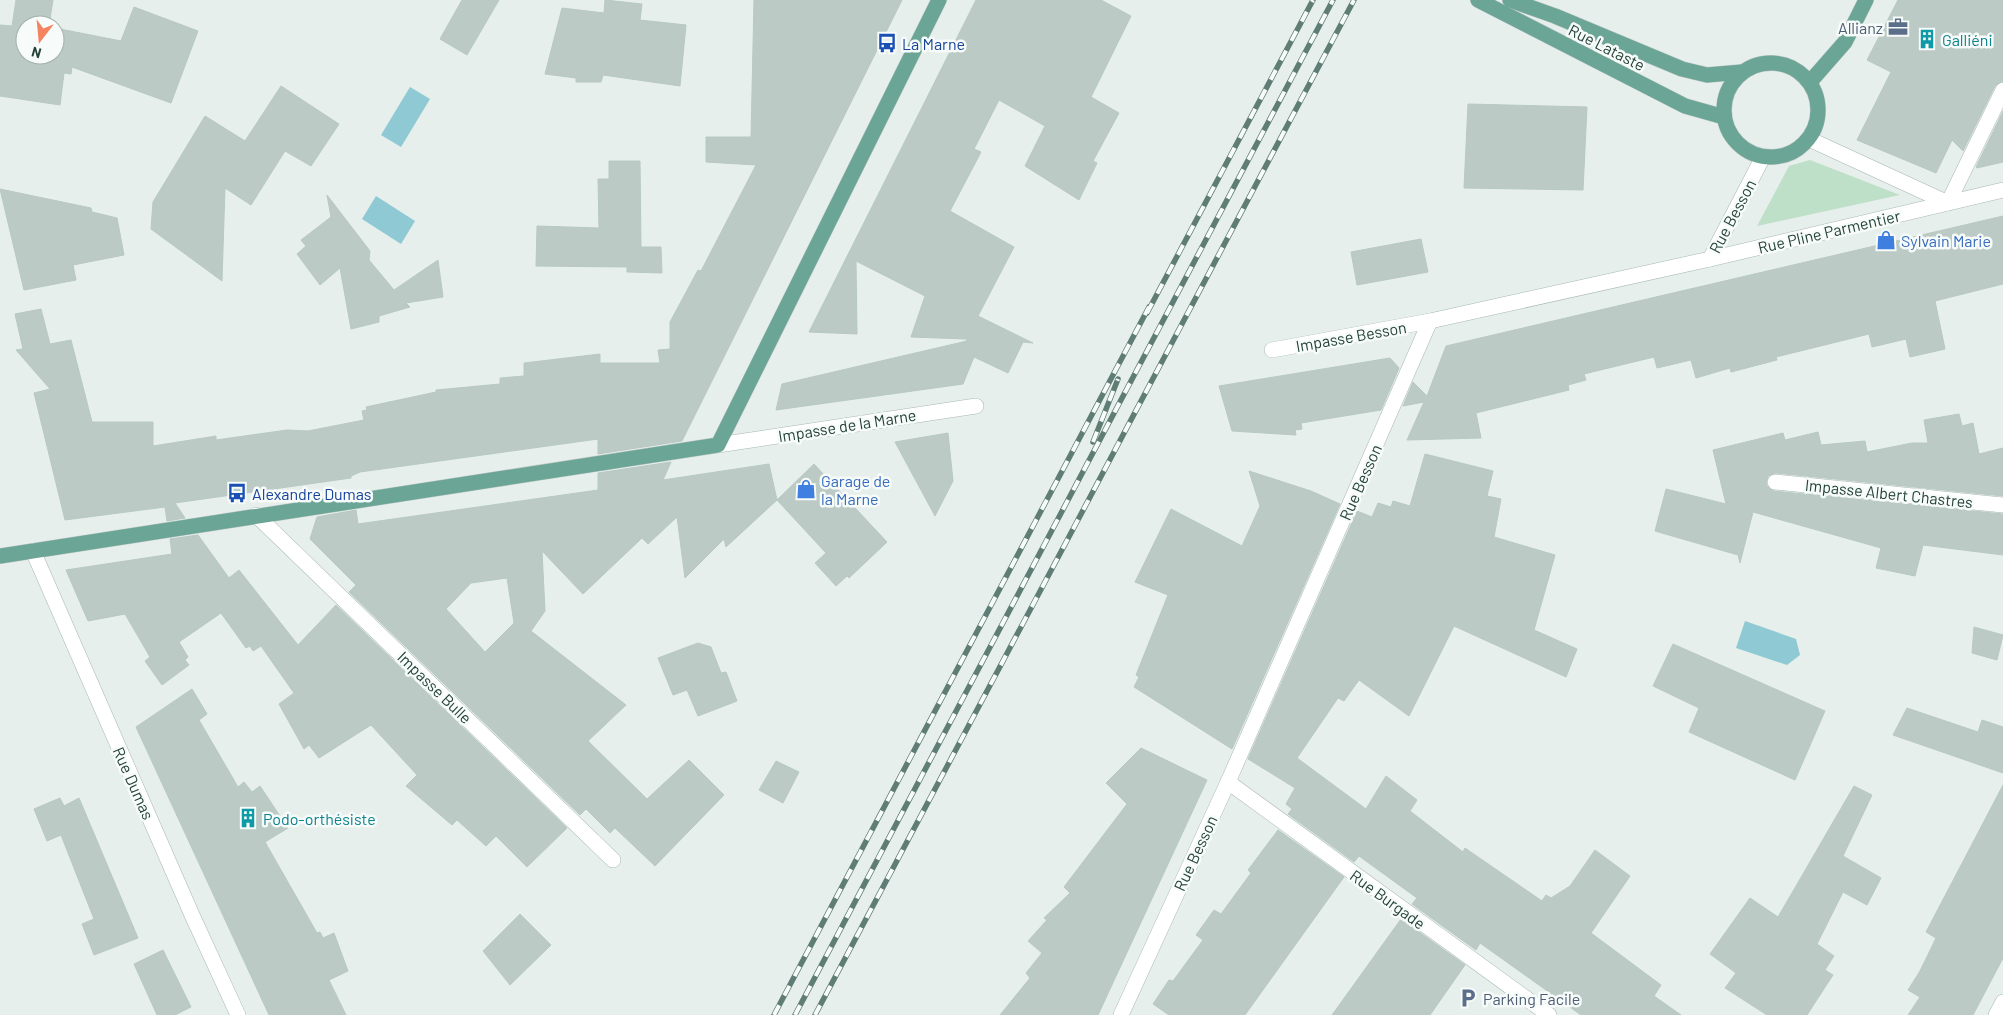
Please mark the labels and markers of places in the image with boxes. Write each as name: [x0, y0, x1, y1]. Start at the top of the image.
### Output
office icon: Allianz: [1887, 16, 1909, 38]
place label: Allianz: [1838, 18, 1883, 37]
building icon: Galliéni: [1916, 28, 1938, 50]
place label: Galliéni: [1942, 30, 1993, 49]
bus stop icon: La Marne: [876, 32, 898, 54]
place label: La Marne: [902, 34, 965, 53]
shop icon: Sylvain Marie: [1875, 229, 1897, 251]
place label: Sylvain Marie: [1901, 231, 1991, 250]
place label: Garage de la Marne: [821, 471, 890, 508]
shop icon: Garage de la Marne: [795, 478, 817, 500]
bus stop icon: Alexandre Dumas: [226, 482, 248, 504]
place label: Alexandre Dumas: [252, 484, 372, 503]
building icon: Podo-orthésiste: [237, 807, 259, 829]
place label: Podo-orthésiste: [263, 809, 376, 828]
parking icon: Parking Facile: [1457, 987, 1479, 1009]
place label: Parking Facile: [1483, 989, 1580, 1008]

